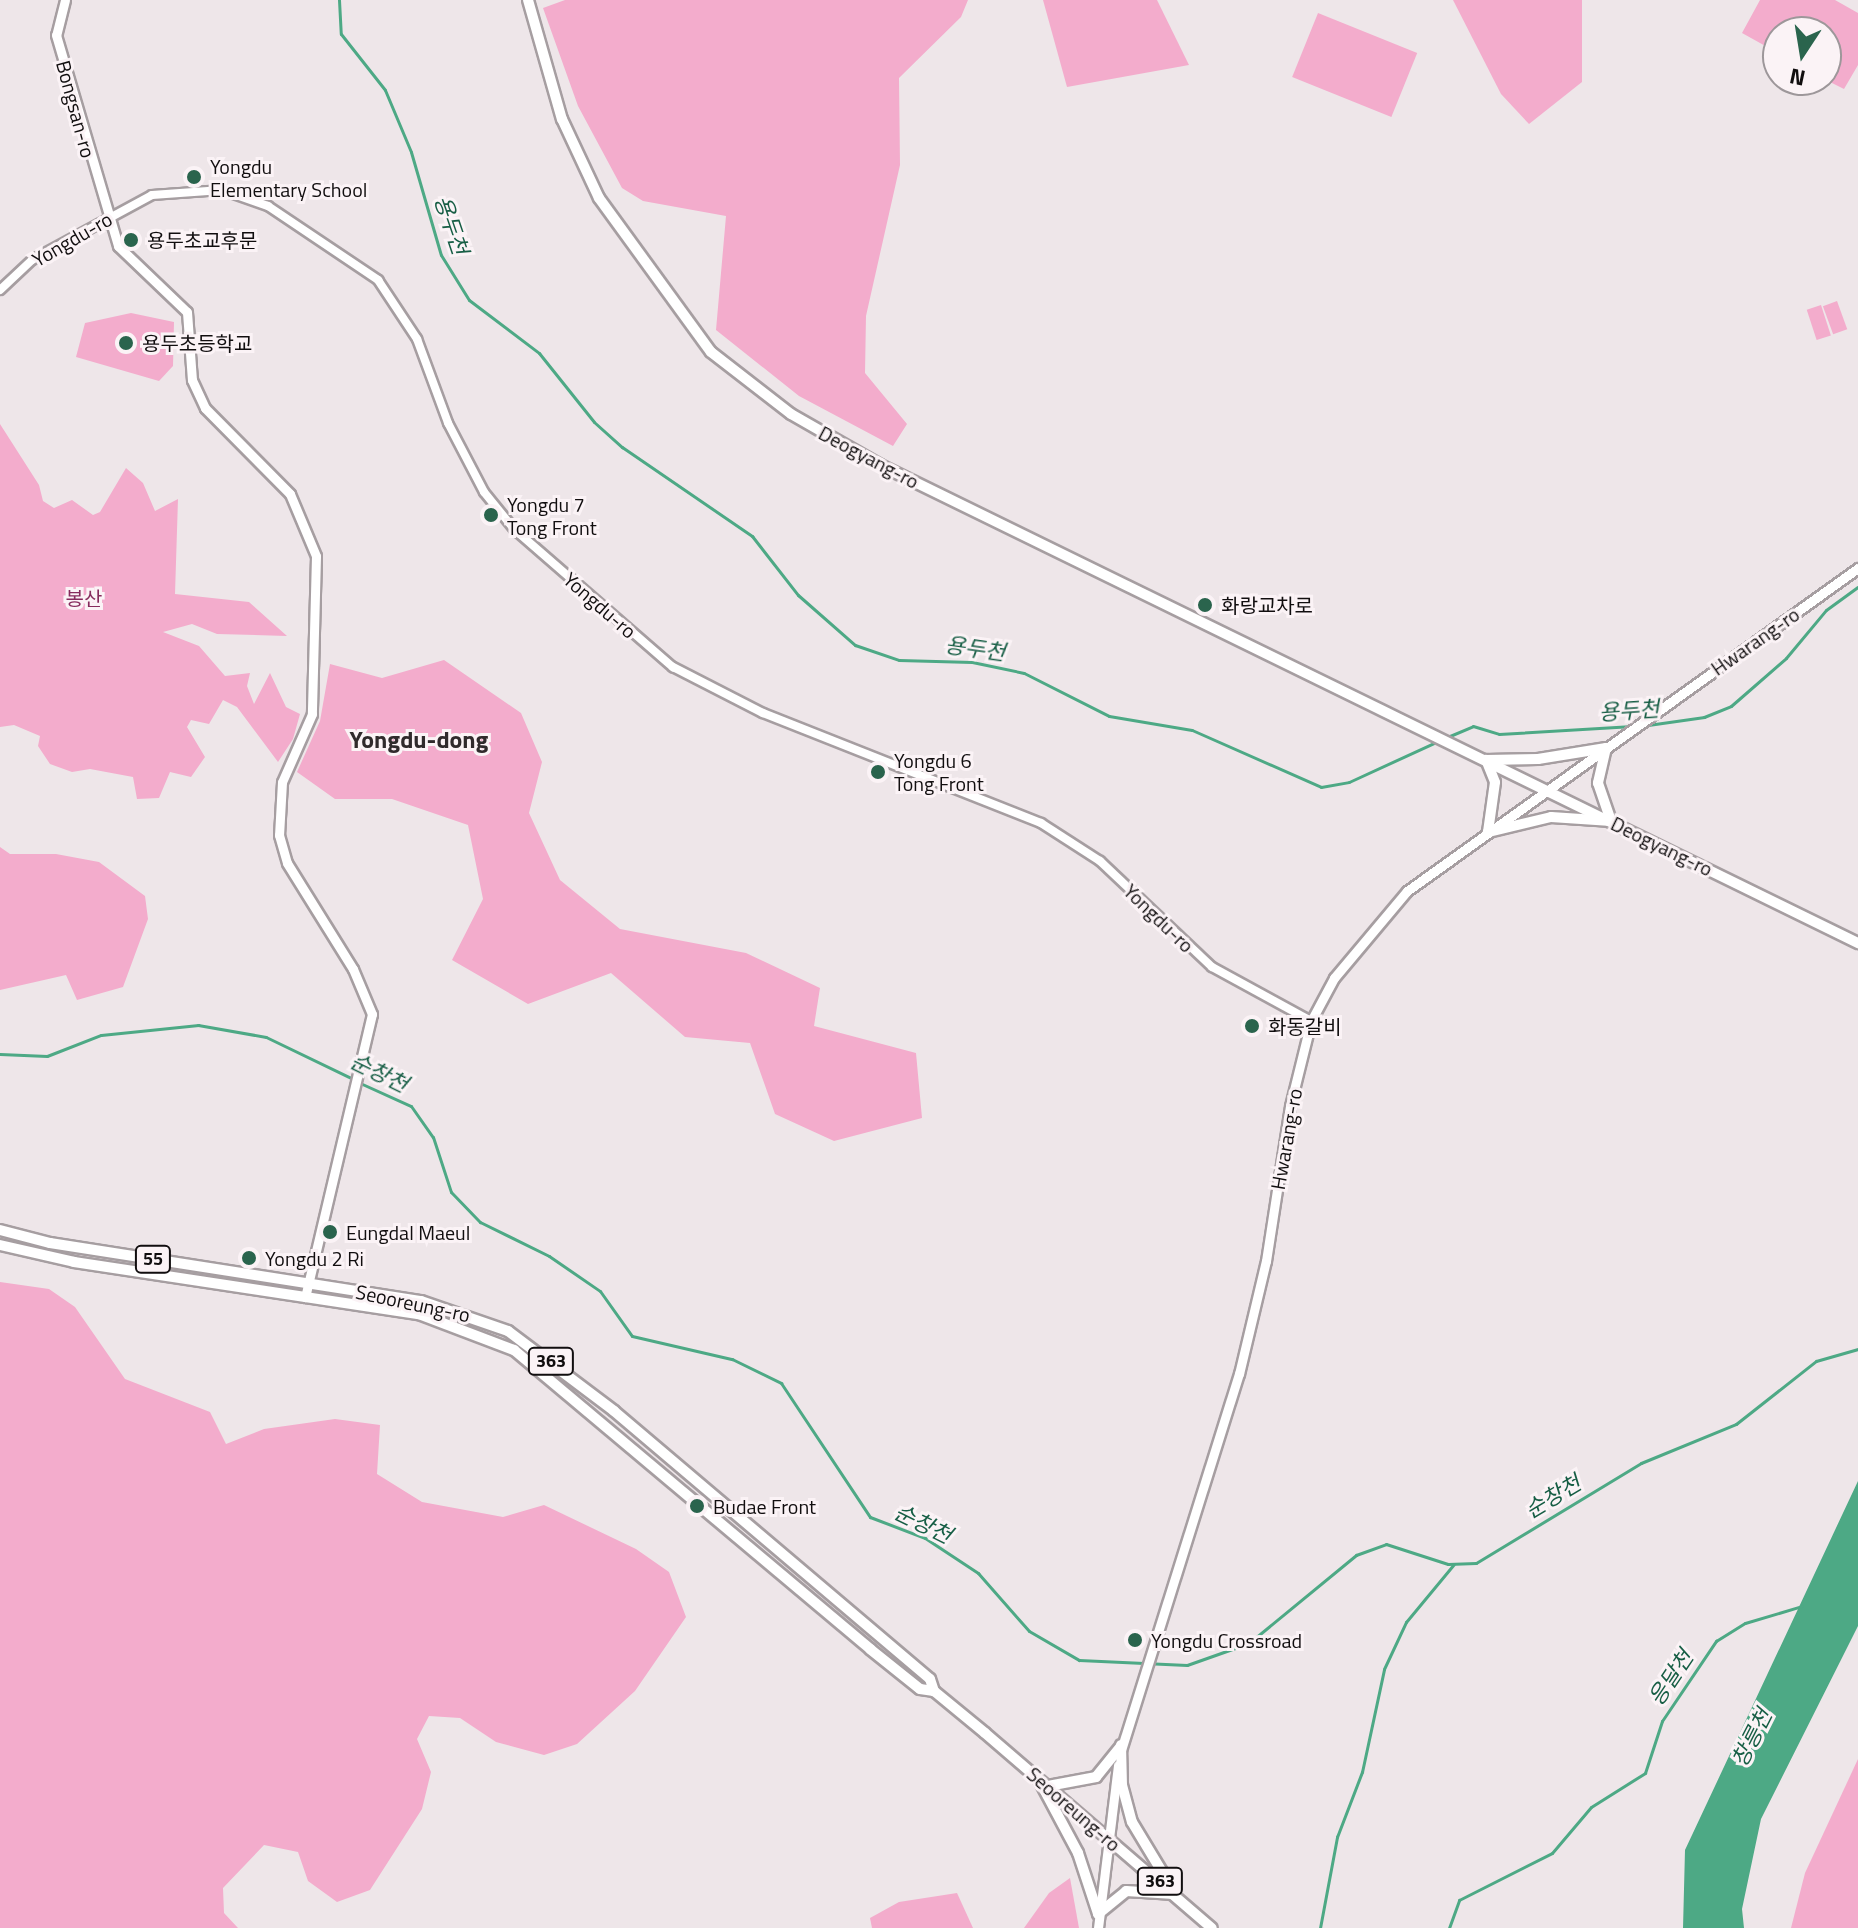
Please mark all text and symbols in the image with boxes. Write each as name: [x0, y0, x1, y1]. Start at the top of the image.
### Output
north arrow: [1762, 16, 1842, 96]
street label: Bongsan-ro: [51, 58, 101, 160]
text: N: [1786, 59, 1808, 96]
place label: Yongdu Elementary School: [210, 154, 367, 201]
marker: Yongdu Elementary School: [185, 168, 203, 186]
water label: 용두천: [429, 192, 473, 258]
street label: Yongdu-ro: [28, 207, 116, 271]
place label: 용두초교후문: [147, 228, 257, 252]
marker: 용두초교후문: [122, 231, 140, 249]
place label: 용두초등학교: [142, 331, 252, 355]
marker: 용두초등학교: [117, 334, 135, 352]
street label: Deogyang-ro: [815, 421, 923, 493]
place label: Yongdu 7 Tong Front: [507, 492, 597, 539]
marker: Yongdu 7 Tong Front: [482, 506, 500, 524]
street label: Yongdu-ro: [559, 567, 641, 643]
park label: 봉산: [66, 586, 102, 610]
place label: 화랑교차로: [1221, 593, 1313, 617]
marker: 화랑교차로: [1196, 596, 1214, 614]
street label: Hwarang-ro: [1706, 602, 1804, 680]
water label: 용두천: [943, 632, 1007, 666]
water label: 용두천: [1598, 696, 1660, 726]
district label: Yongdu-dong: [350, 726, 488, 754]
place label: Yongdu 6 Tong Front: [894, 748, 984, 795]
marker: Yongdu 6 Tong Front: [869, 763, 887, 781]
street label: Deogyang-ro: [1607, 811, 1717, 881]
street label: Yongdu-ro: [1119, 879, 1199, 957]
place label: 화동갈비: [1268, 1014, 1342, 1038]
marker: 화동갈비: [1243, 1017, 1261, 1035]
water label: 순창천: [346, 1048, 412, 1098]
street label: Hwarang-ro: [1265, 1086, 1307, 1192]
place label: Eungdal Maeul: [346, 1220, 470, 1244]
marker: Eungdal Maeul: [321, 1223, 339, 1241]
road number: 55: [133, 1245, 173, 1273]
place label: Yongdu 2 Ri: [265, 1246, 364, 1270]
marker: Yongdu 2 Ri: [240, 1249, 258, 1267]
street label: Seooreung-ro: [354, 1279, 472, 1327]
road number: 363: [527, 1347, 575, 1375]
water label: 순창천: [1520, 1470, 1586, 1524]
place label: Budae Front: [713, 1494, 816, 1518]
marker: Budae Front: [688, 1497, 706, 1515]
water label: 순창천: [890, 1499, 956, 1549]
place label: Yongdu Crossroad: [1151, 1628, 1302, 1652]
marker: Yongdu Crossroad: [1126, 1631, 1144, 1649]
water label: 응달천: [1643, 1645, 1699, 1711]
water label: 창릉천: [1726, 1705, 1778, 1771]
street label: Seooreung-ro: [1022, 1762, 1126, 1856]
road number: 363: [1136, 1867, 1184, 1895]

